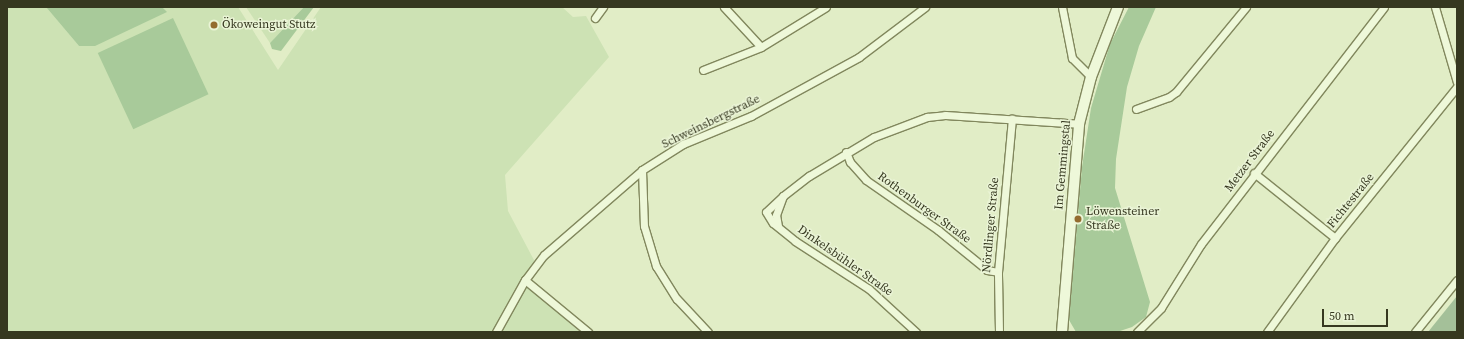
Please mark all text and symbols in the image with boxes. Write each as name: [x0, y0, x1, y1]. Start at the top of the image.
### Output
place label: Ökoweingut Stutz: [222, 18, 315, 32]
marker: Ökoweingut Stutz: [209, 20, 219, 30]
street label: Schweinsbergstraße: [660, 92, 762, 152]
street label: Im Gemmingstal: [1052, 120, 1074, 210]
street label: Metzer Straße: [1222, 127, 1278, 195]
street label: Rothenburger Straße: [875, 169, 973, 247]
street label: Fichtestraße: [1324, 171, 1378, 231]
street label: Nördlinger Straße: [980, 177, 1002, 273]
place label: Löwensteiner Straße: [1086, 205, 1159, 233]
marker: Löwensteiner Straße: [1073, 214, 1083, 224]
street label: Dinkelsbühler Straße: [795, 223, 895, 299]
scale bar: [1324, 301, 1390, 327]
text: 50 m: [1329, 308, 1355, 324]

